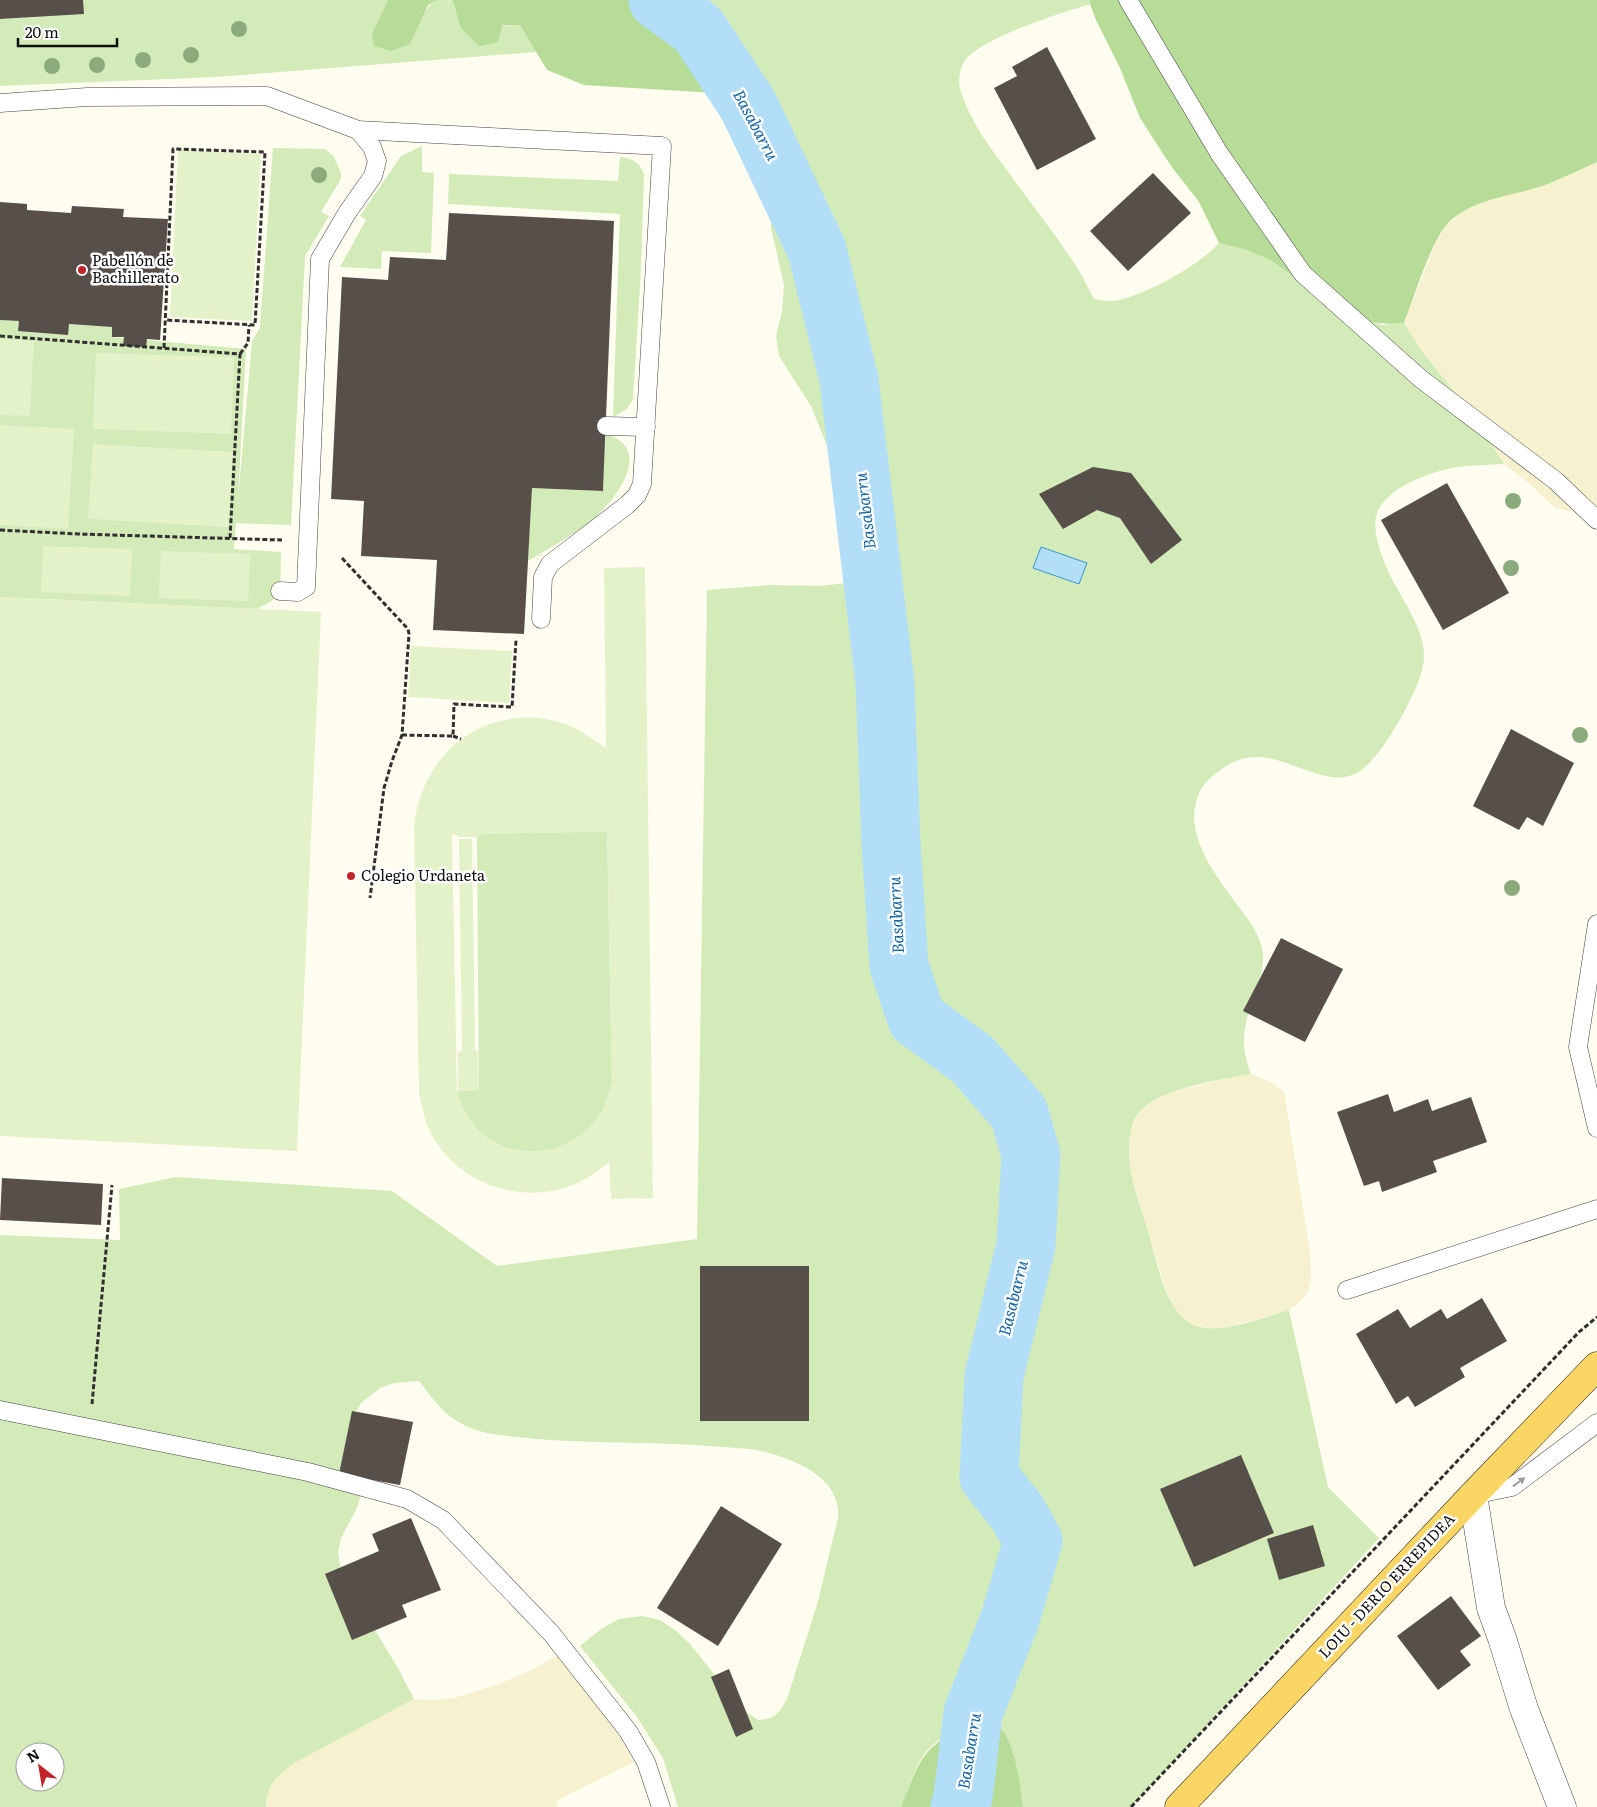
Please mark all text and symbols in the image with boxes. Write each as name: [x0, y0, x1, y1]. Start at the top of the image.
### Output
scale bar: [18, 15, 116, 47]
text: 20 m: [25, 20, 59, 43]
water label: Basabarru: [728, 85, 786, 165]
place label: Pabellón de Bachillerato: [92, 248, 179, 288]
marker: Pabellón de Bachillerato: [76, 264, 88, 276]
water label: Basabarru: [847, 471, 881, 551]
place label: Colegio Urdaneta: [361, 863, 486, 886]
marker: Colegio Urdaneta: [345, 870, 357, 882]
water label: Basabarru: [881, 875, 909, 954]
water label: Basabarru: [991, 1257, 1033, 1338]
one-way arrow: [1512, 1477, 1526, 1487]
street label: LOIU - DERIO ERREPIDEA: [1312, 1507, 1459, 1663]
water label: Basabarru: [950, 1710, 986, 1791]
north arrow: [15, 1742, 65, 1792]
text: N: [23, 1743, 43, 1767]

